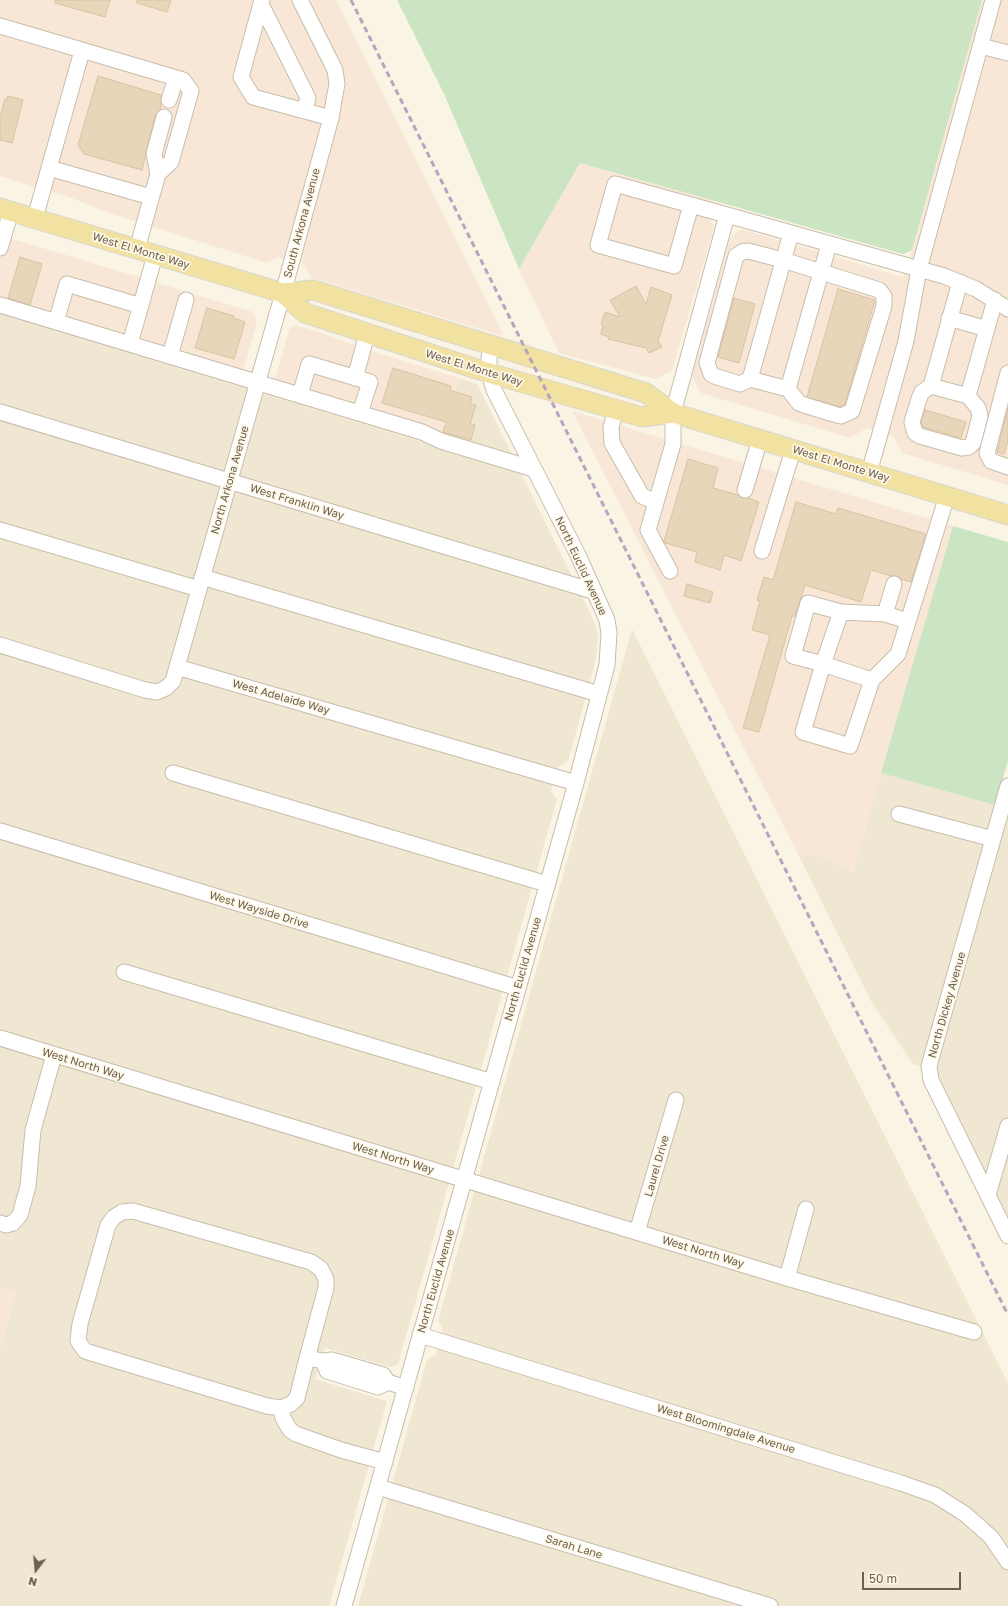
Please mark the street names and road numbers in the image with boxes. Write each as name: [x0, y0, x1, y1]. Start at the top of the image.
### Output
street label: South Arkona Avenue: [281, 167, 323, 279]
street label: West El Monte Way: [91, 230, 191, 272]
street label: West El Monte Way: [424, 347, 524, 389]
street label: North Arkona Avenue: [208, 424, 252, 536]
street label: West El Monte Way: [791, 443, 891, 485]
street label: West Franklin Way: [248, 481, 346, 523]
street label: North Euclid Avenue: [552, 514, 610, 618]
street label: West Adelaide Way: [231, 677, 331, 717]
street label: West Wayside Drive: [207, 889, 311, 931]
street label: North Euclid Avenue: [502, 915, 544, 1023]
street label: North Dickey Avenue: [926, 950, 968, 1060]
street label: West North Way: [40, 1045, 126, 1083]
street label: Laurel Drive: [642, 1134, 672, 1198]
street label: West North Way: [350, 1139, 436, 1177]
street label: North Euclid Avenue: [415, 1227, 457, 1335]
street label: West North Way: [660, 1233, 746, 1271]
street label: West Bloomingdale Avenue: [655, 1402, 797, 1456]
street label: Sarah Lane: [544, 1532, 604, 1562]

